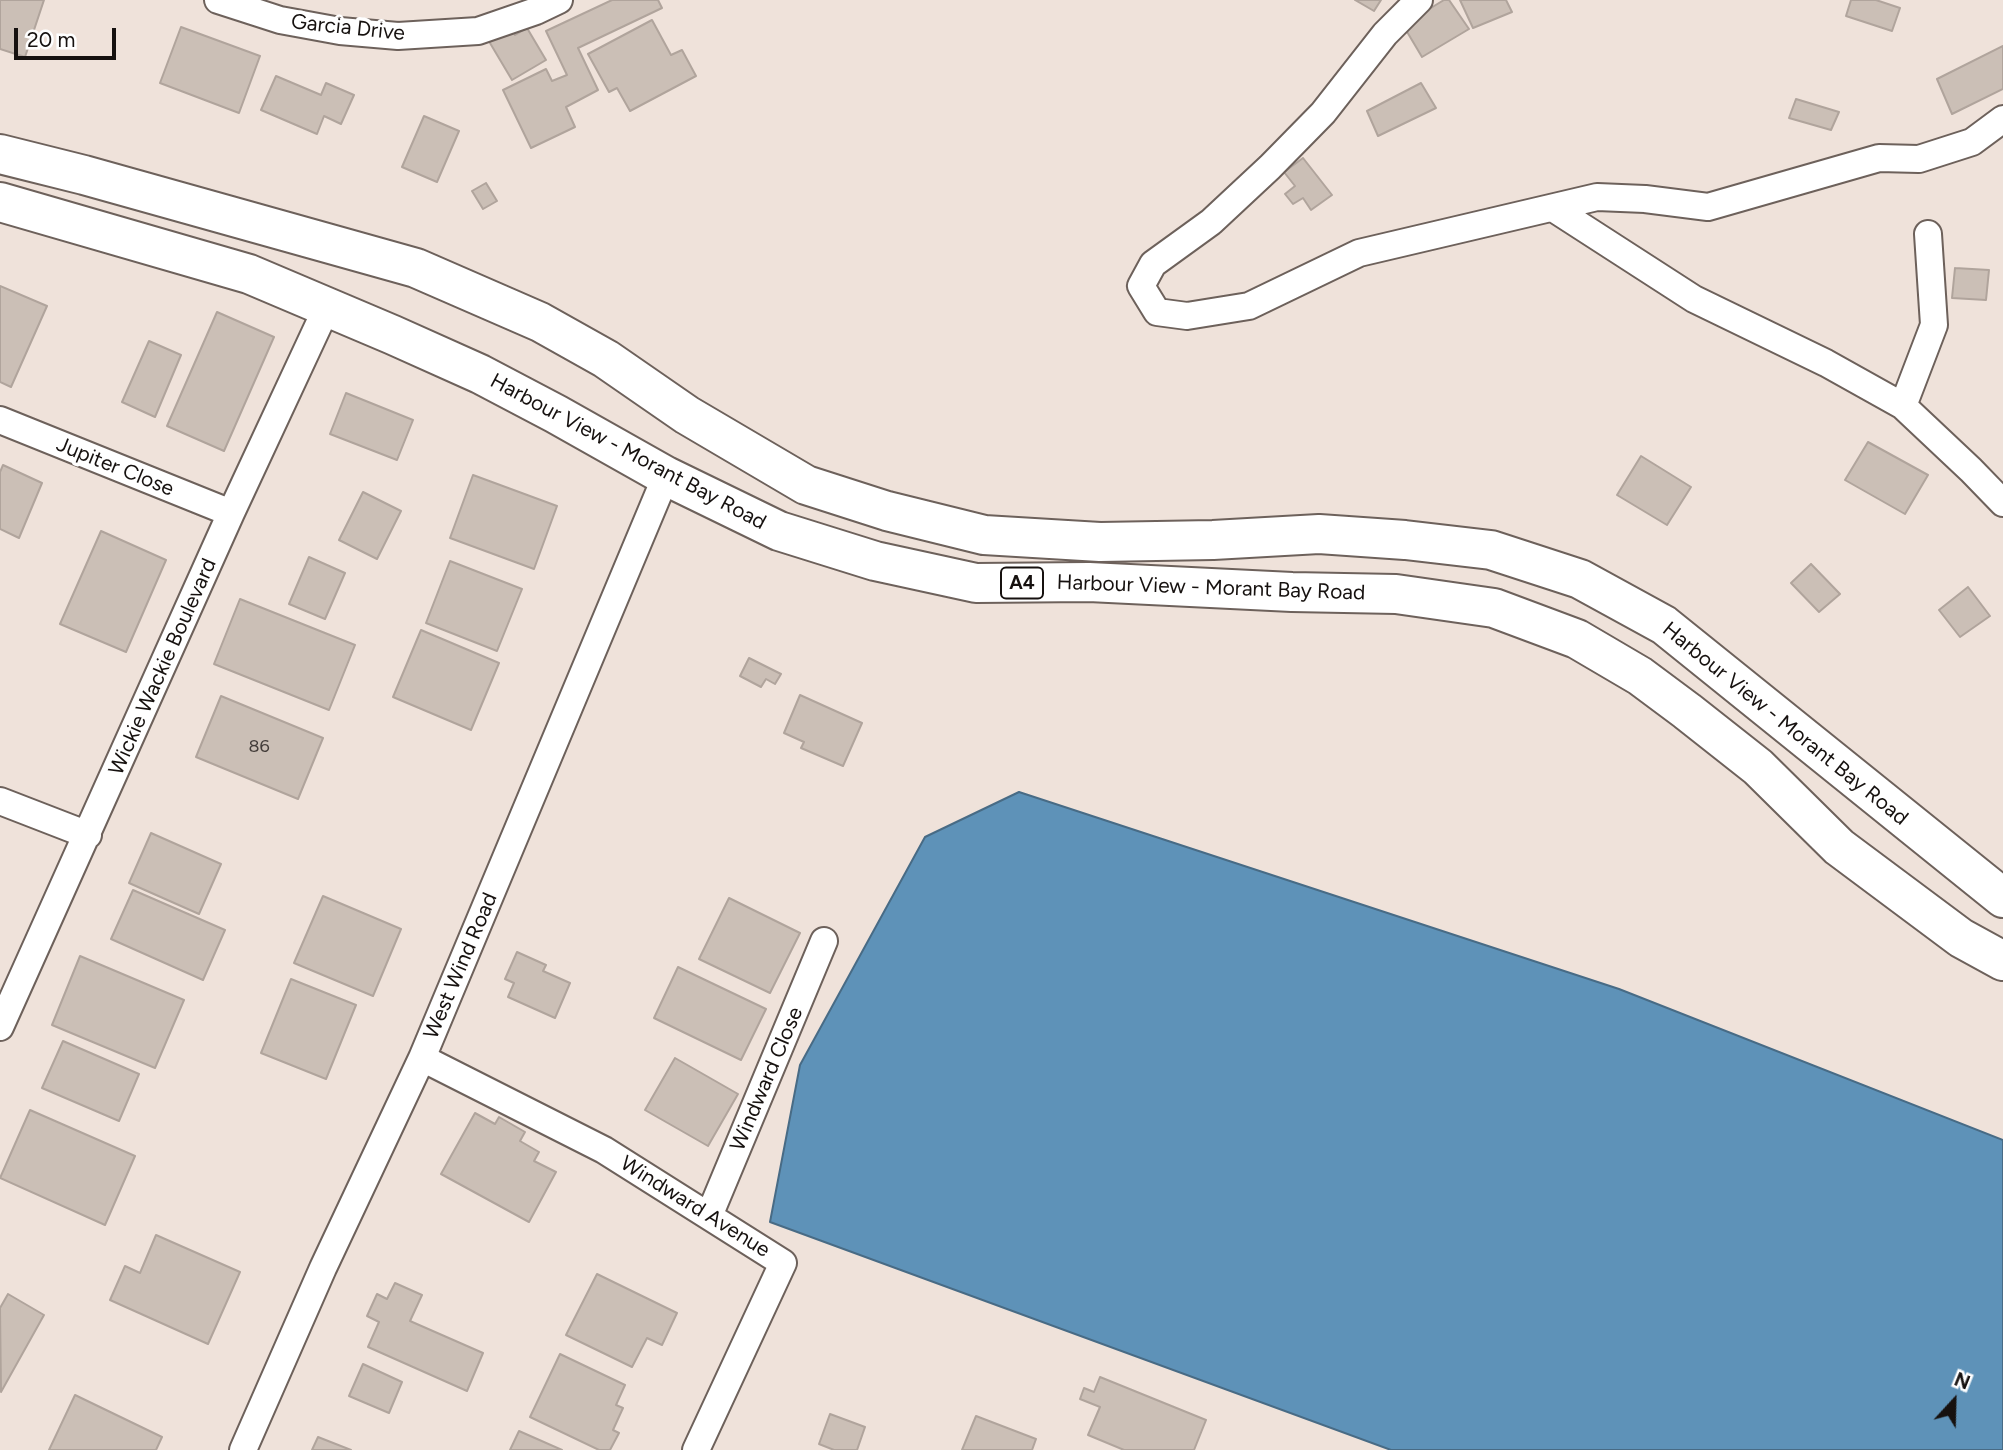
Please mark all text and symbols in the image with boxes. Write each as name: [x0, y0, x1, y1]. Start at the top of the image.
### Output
street label: Garcia Drive: [290, 9, 406, 47]
scale bar: [18, 14, 119, 58]
text: 20 m: [27, 27, 75, 52]
street label: Harbour View - Morant Bay Road: [486, 368, 770, 536]
street label: Jupiter Close: [52, 432, 178, 502]
street label: Wickie Wackie Boulevard: [104, 555, 222, 779]
road number: A4: [1001, 568, 1043, 598]
street label: Harbour View - Morant Bay Road: [1056, 570, 1366, 606]
street label: Harbour View - Morant Bay Road: [1657, 617, 1913, 831]
house number: 86: [248, 736, 270, 758]
street label: West Wind Road: [419, 889, 503, 1043]
street label: Windward Close: [725, 1003, 809, 1155]
street label: Windward Avenue: [616, 1151, 774, 1263]
north arrow: [1919, 1366, 1989, 1436]
text: N: [1951, 1368, 1973, 1394]

